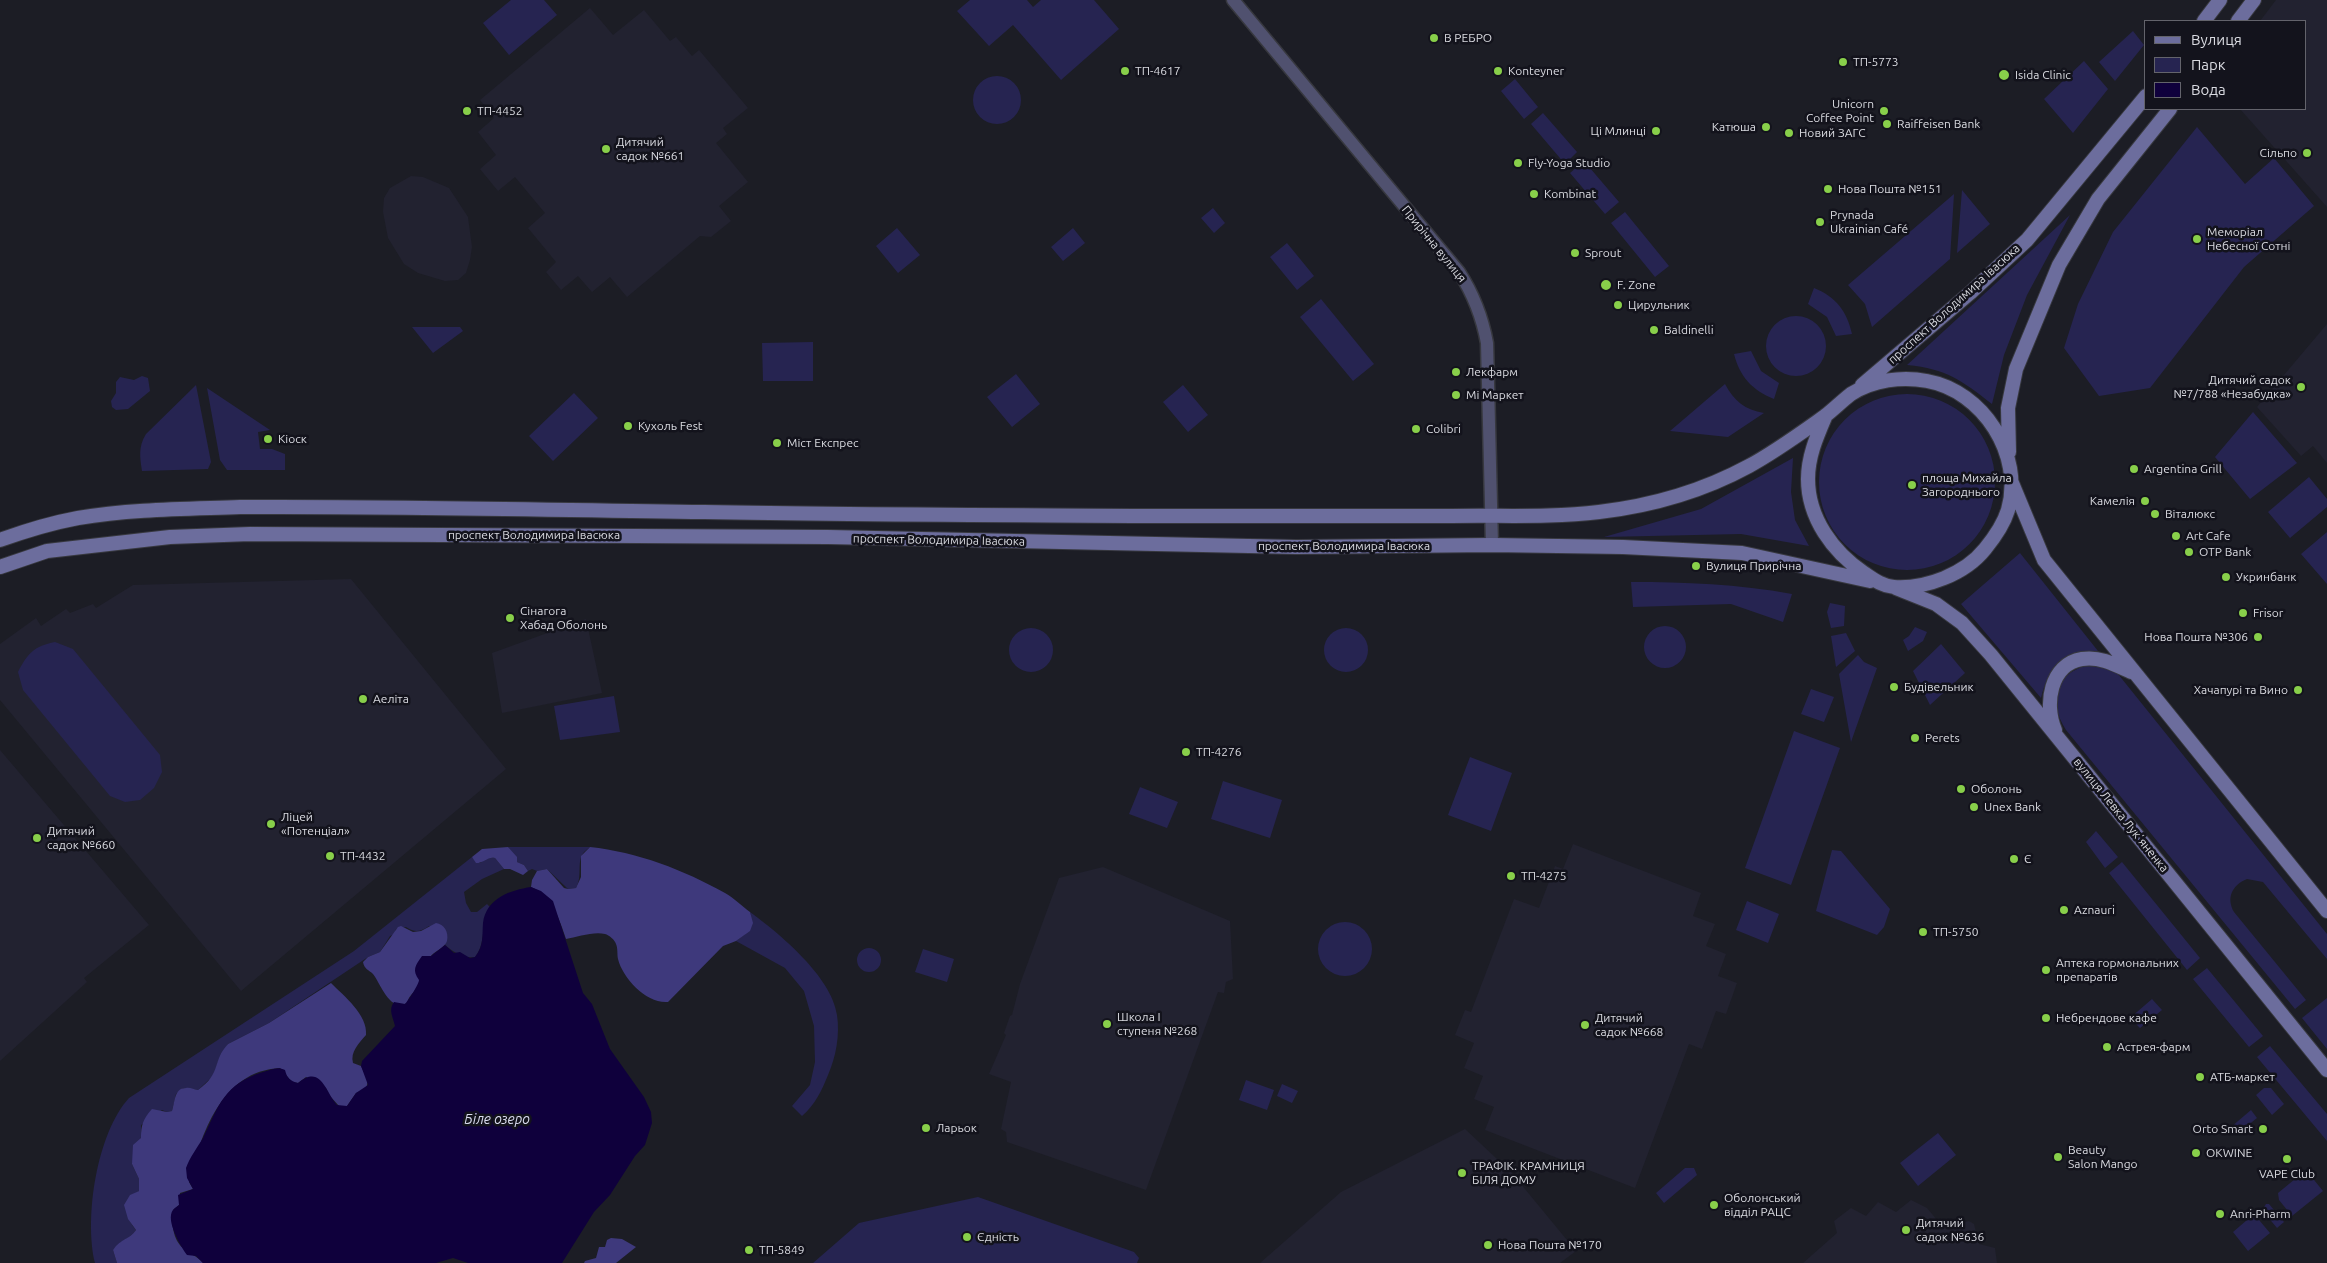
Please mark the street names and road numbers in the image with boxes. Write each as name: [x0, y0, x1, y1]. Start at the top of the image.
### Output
street label: Прирічна вулиця: [1399, 203, 1469, 285]
street label: проспект Володимира Івасюка: [1885, 241, 2023, 367]
street label: проспект Володимира Івасюка: [448, 528, 620, 542]
street label: проспект Володимира Івасюка: [853, 531, 1025, 549]
street label: проспект Володимира Івасюка: [1258, 539, 1430, 553]
street label: вулиця Левка Лукʼяненка: [2071, 755, 2171, 875]

